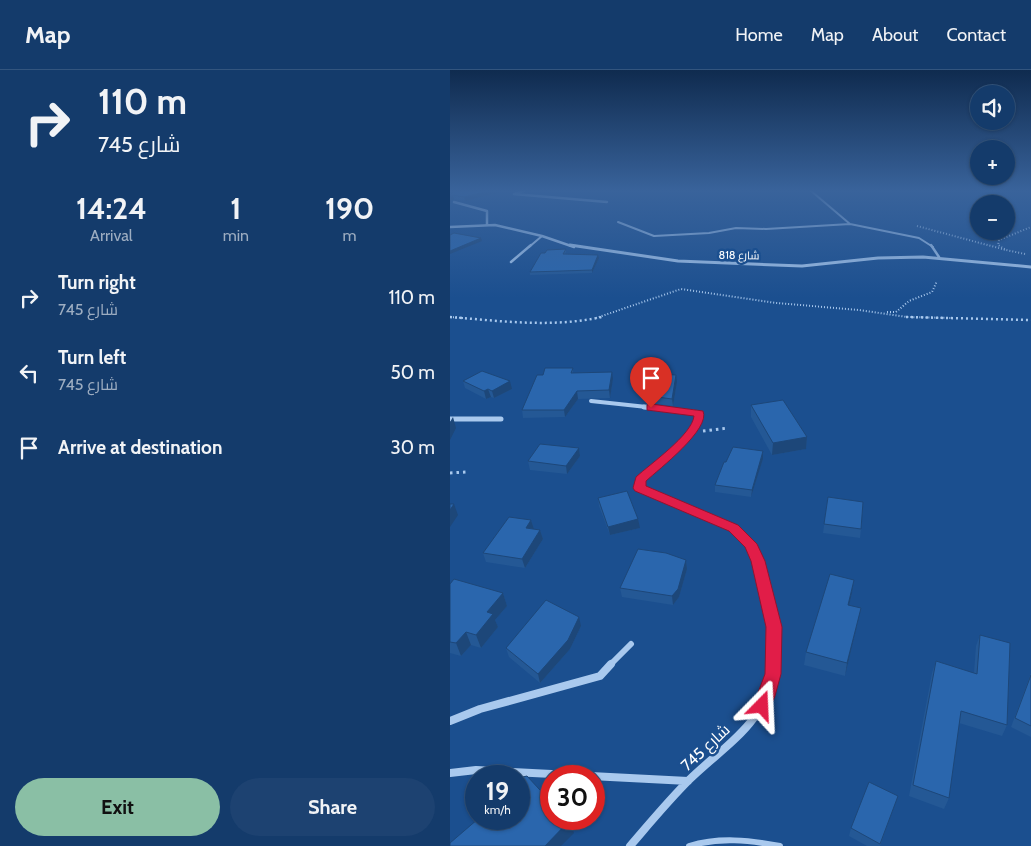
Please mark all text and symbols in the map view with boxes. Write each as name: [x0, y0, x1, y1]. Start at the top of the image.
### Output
text: Map: [25, 20, 71, 49]
text: Home: [735, 24, 783, 46]
text: Map: [811, 24, 844, 46]
text: About: [872, 24, 918, 46]
text: Contact: [946, 24, 1006, 46]
text: 110 m: [98, 80, 187, 123]
map controls: [970, 85, 1015, 240]
button: sound: [970, 85, 1015, 130]
icon: right: [15, 90, 80, 155]
text: شارع 745: [98, 131, 181, 158]
button: +: [970, 140, 1015, 185]
text: 14:24: [76, 190, 147, 227]
text: 1: [230, 190, 241, 227]
text: 190: [325, 190, 374, 227]
button: −: [970, 195, 1015, 240]
text: Arrival: [90, 226, 133, 245]
text: min: [223, 226, 249, 245]
text: m: [343, 226, 357, 245]
street label: شارع 818: [719, 248, 759, 263]
text: Turn right: [58, 271, 136, 294]
icon: right: [15, 284, 43, 312]
text: 110 m: [388, 286, 435, 309]
text: شارع 745: [58, 300, 118, 319]
text: Turn left: [58, 346, 126, 369]
pin: [630, 357, 672, 408]
icon: left: [15, 359, 43, 387]
text: 50 m: [391, 361, 435, 384]
icon: arrive: [637, 364, 665, 392]
text: شارع 745: [58, 375, 118, 394]
icon: arrive: [15, 434, 43, 462]
text: Arrive at destination: [58, 436, 222, 459]
text: 30 m: [391, 436, 435, 459]
position arrow: [735, 679, 787, 731]
street label: شارع 745: [677, 720, 735, 776]
speed limit sign: 30: [540, 765, 605, 830]
text: 19: [486, 776, 509, 806]
button: Exit: [15, 778, 220, 836]
button: Share: [230, 778, 435, 836]
text: km/h: [484, 802, 511, 817]

